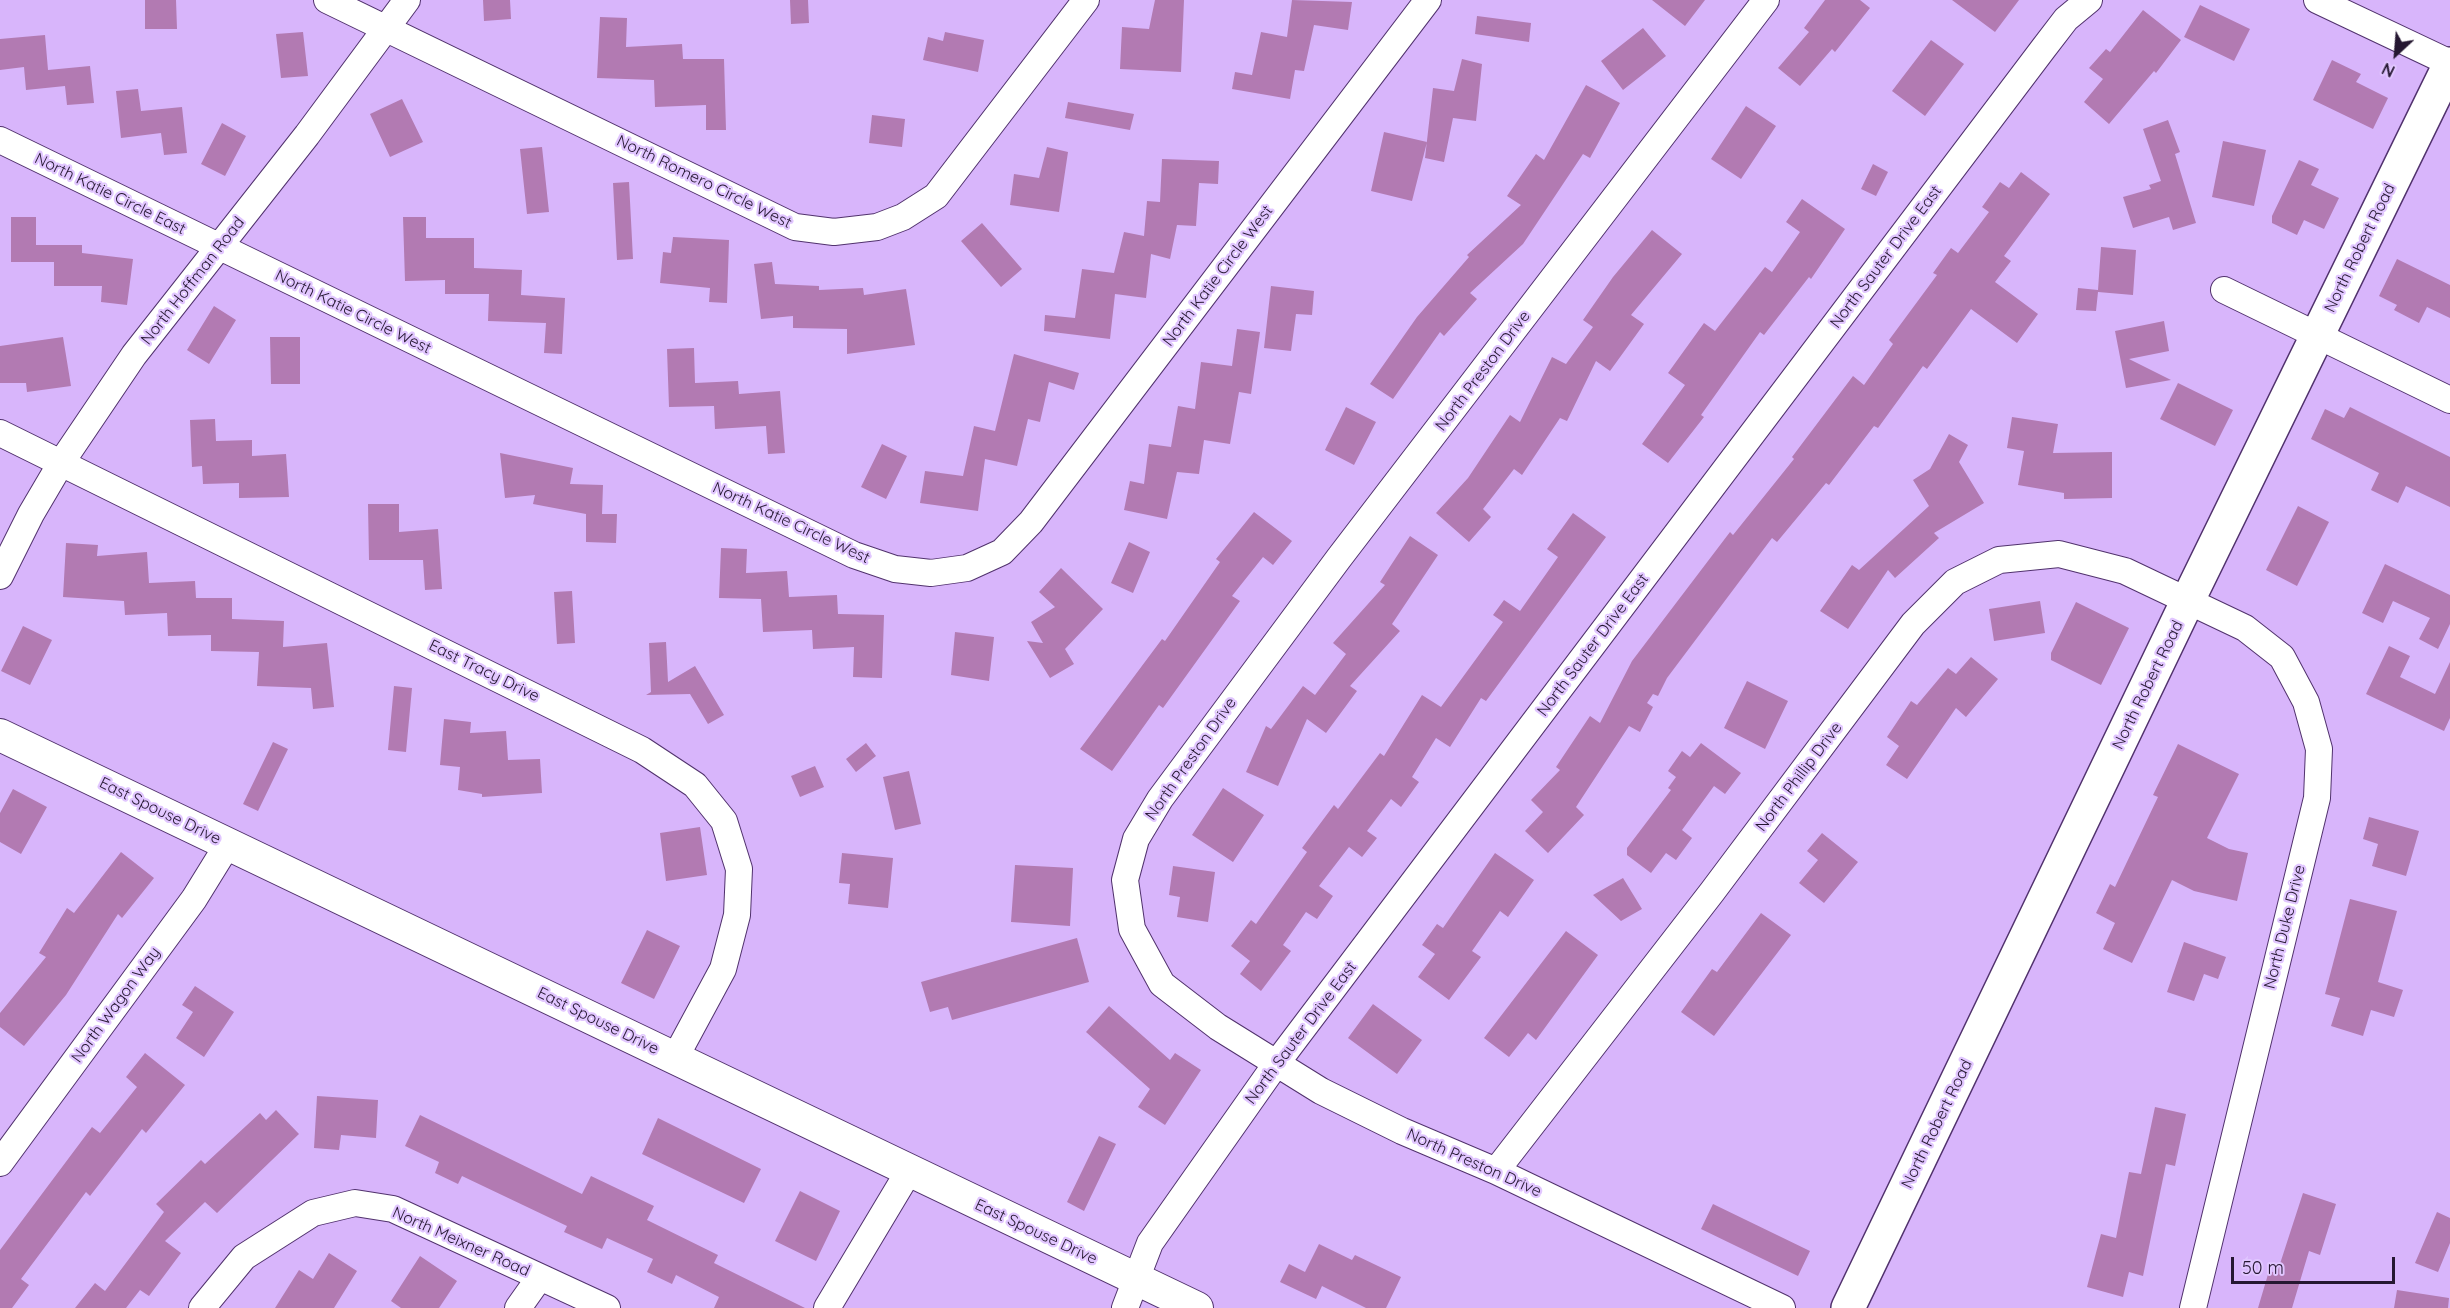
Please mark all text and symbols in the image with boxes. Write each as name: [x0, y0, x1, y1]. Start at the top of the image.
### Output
north arrow: [2366, 24, 2426, 84]
text: N: [2378, 59, 2398, 82]
street label: North Romero Circle West: [613, 131, 795, 233]
street label: North Katie Circle East: [31, 149, 189, 239]
street label: North Robert Road: [2320, 180, 2400, 316]
street label: North Sauter Drive East: [1826, 182, 1946, 332]
street label: North Katie Circle West: [1159, 202, 1277, 350]
street label: North Hoffman Road: [137, 213, 249, 349]
street label: North Katie Circle West: [272, 266, 434, 358]
street label: North Preston Drive: [1432, 307, 1534, 435]
street label: North Katie Circle West: [709, 478, 873, 568]
street label: North Sauter Drive East: [1533, 570, 1653, 720]
street label: North Robert Road: [2108, 617, 2188, 753]
street label: East Tracy Drive: [426, 636, 542, 706]
street label: North Preston Drive: [1141, 694, 1241, 824]
street label: North Phillip Drive: [1752, 719, 1846, 835]
street label: East Spouse Drive: [96, 773, 224, 849]
street label: North Duke Drive: [2260, 863, 2310, 991]
street label: North Wagon Way: [68, 943, 164, 1067]
street label: North Sauter Drive East: [1241, 958, 1361, 1108]
street label: East Spouse Drive: [534, 983, 662, 1059]
street label: North Robert Road: [1897, 1056, 1977, 1192]
street label: North Preston Drive: [1404, 1125, 1544, 1201]
street label: East Spouse Drive: [972, 1195, 1100, 1269]
street label: North Meixner Road: [389, 1203, 533, 1281]
scale bar: [2234, 1245, 2398, 1283]
text: 50 m: [2242, 1256, 2284, 1279]

